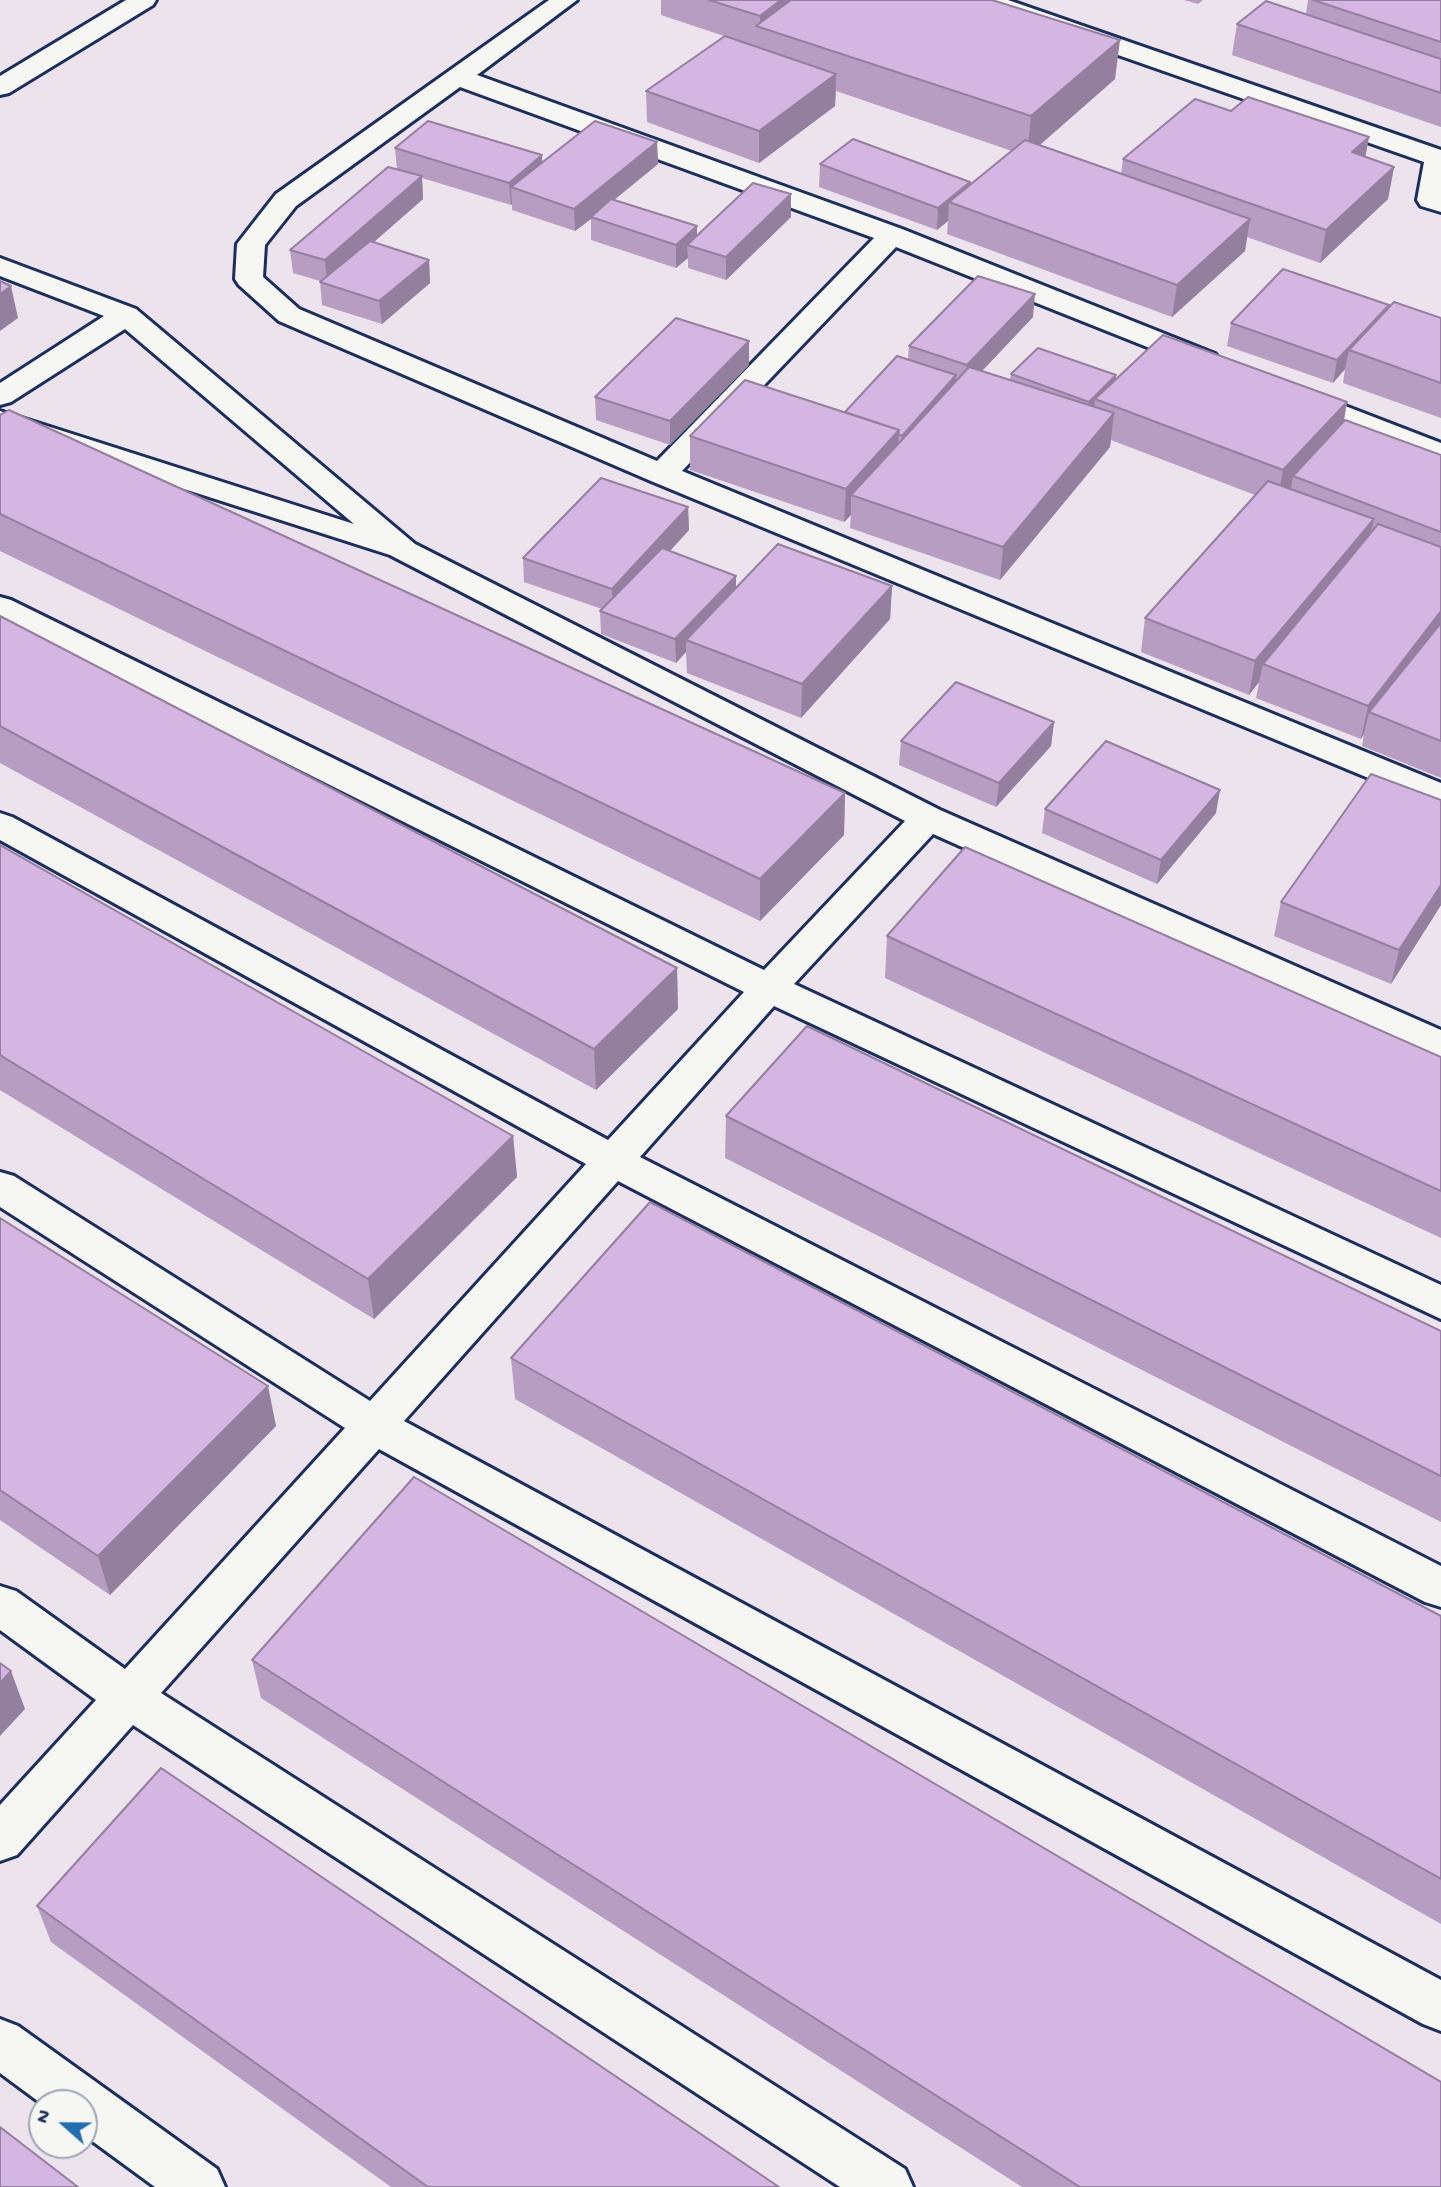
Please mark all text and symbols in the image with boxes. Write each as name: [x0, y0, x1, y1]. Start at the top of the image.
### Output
north arrow: [28, 2089, 98, 2159]
text: N: [32, 2107, 58, 2127]

